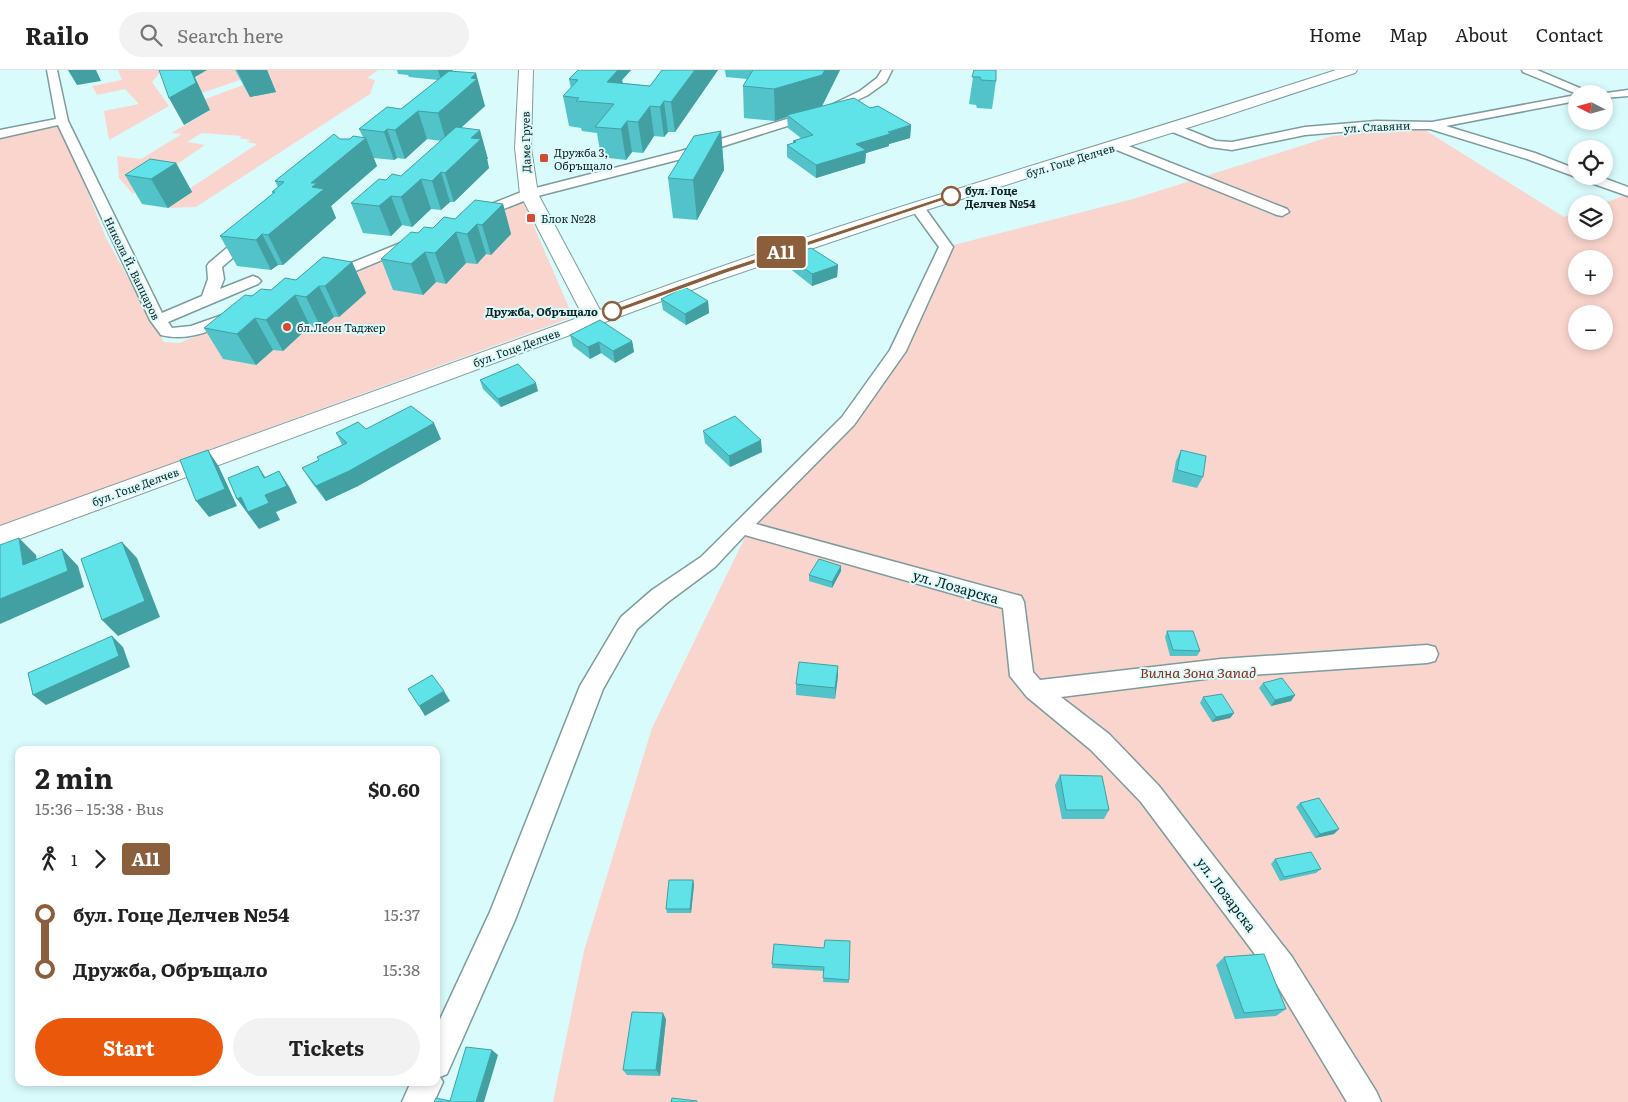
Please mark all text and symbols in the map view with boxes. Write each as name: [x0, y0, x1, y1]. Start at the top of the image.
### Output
search box: [119, 12, 469, 57]
text: Railo: [25, 17, 89, 52]
icon: search: [137, 21, 165, 49]
text: Search here: [177, 21, 283, 49]
text: Home: [1309, 21, 1361, 48]
text: Map: [1389, 21, 1427, 48]
text: About: [1455, 21, 1508, 48]
text: Contact: [1536, 21, 1603, 48]
north arrow: [1568, 85, 1612, 130]
map controls: [1568, 85, 1613, 350]
street label: Даме Груев: [516, 111, 534, 173]
street label: ул. Славяни: [1343, 116, 1411, 136]
street label: бул. Гоце Делчев: [1024, 139, 1116, 181]
button: locate: [1568, 140, 1613, 185]
place label: Дружба 3, Обръщало: [554, 144, 613, 173]
marker: Дружба 3, Обръщало: [538, 152, 550, 164]
place label: бул. Гоце Делчев №54: [965, 182, 1036, 211]
marker: бул. Гоце Делчев №54: [941, 186, 961, 206]
button: layers: [1568, 195, 1613, 240]
place label: Блок №28: [541, 210, 596, 226]
marker: Блок №28: [525, 212, 537, 224]
street label: Никола Й. Вапцаров: [101, 214, 165, 322]
line badge: А11: [752, 236, 810, 268]
text: А11: [767, 238, 795, 265]
button: +: [1568, 250, 1613, 295]
marker: Дружба, Обръщало: [602, 301, 622, 321]
place label: Дружба, Обръщало: [485, 303, 598, 319]
button: −: [1568, 305, 1613, 350]
place label: бл.Леон Таджер: [297, 319, 386, 335]
marker: бл.Леон Таджер: [281, 321, 293, 333]
street label: бул. Гоце Делчев: [470, 324, 562, 370]
street label: бул. Гоце Делчев: [89, 463, 181, 509]
street label: ул. Лозарска: [911, 564, 1002, 608]
park label: Вилна Зона Запад: [1140, 662, 1256, 682]
text: 2 min: [35, 756, 113, 798]
text: $0.60: [368, 775, 420, 803]
text: 15:36 – 15:38 · Bus: [35, 796, 163, 820]
icon: walk: [35, 845, 63, 873]
icon: forward: [86, 845, 114, 873]
text: А11: [132, 845, 160, 872]
text: 1: [71, 847, 78, 871]
street label: ул. Лозарска: [1192, 853, 1262, 936]
text: бул. Гоце Делчев №54: [73, 900, 289, 928]
text: 15:37: [384, 902, 420, 926]
text: Дружба, Обръщало: [73, 955, 268, 983]
text: 15:38: [383, 957, 420, 981]
button: Start: [35, 1018, 223, 1076]
button: Tickets: [233, 1018, 420, 1076]

